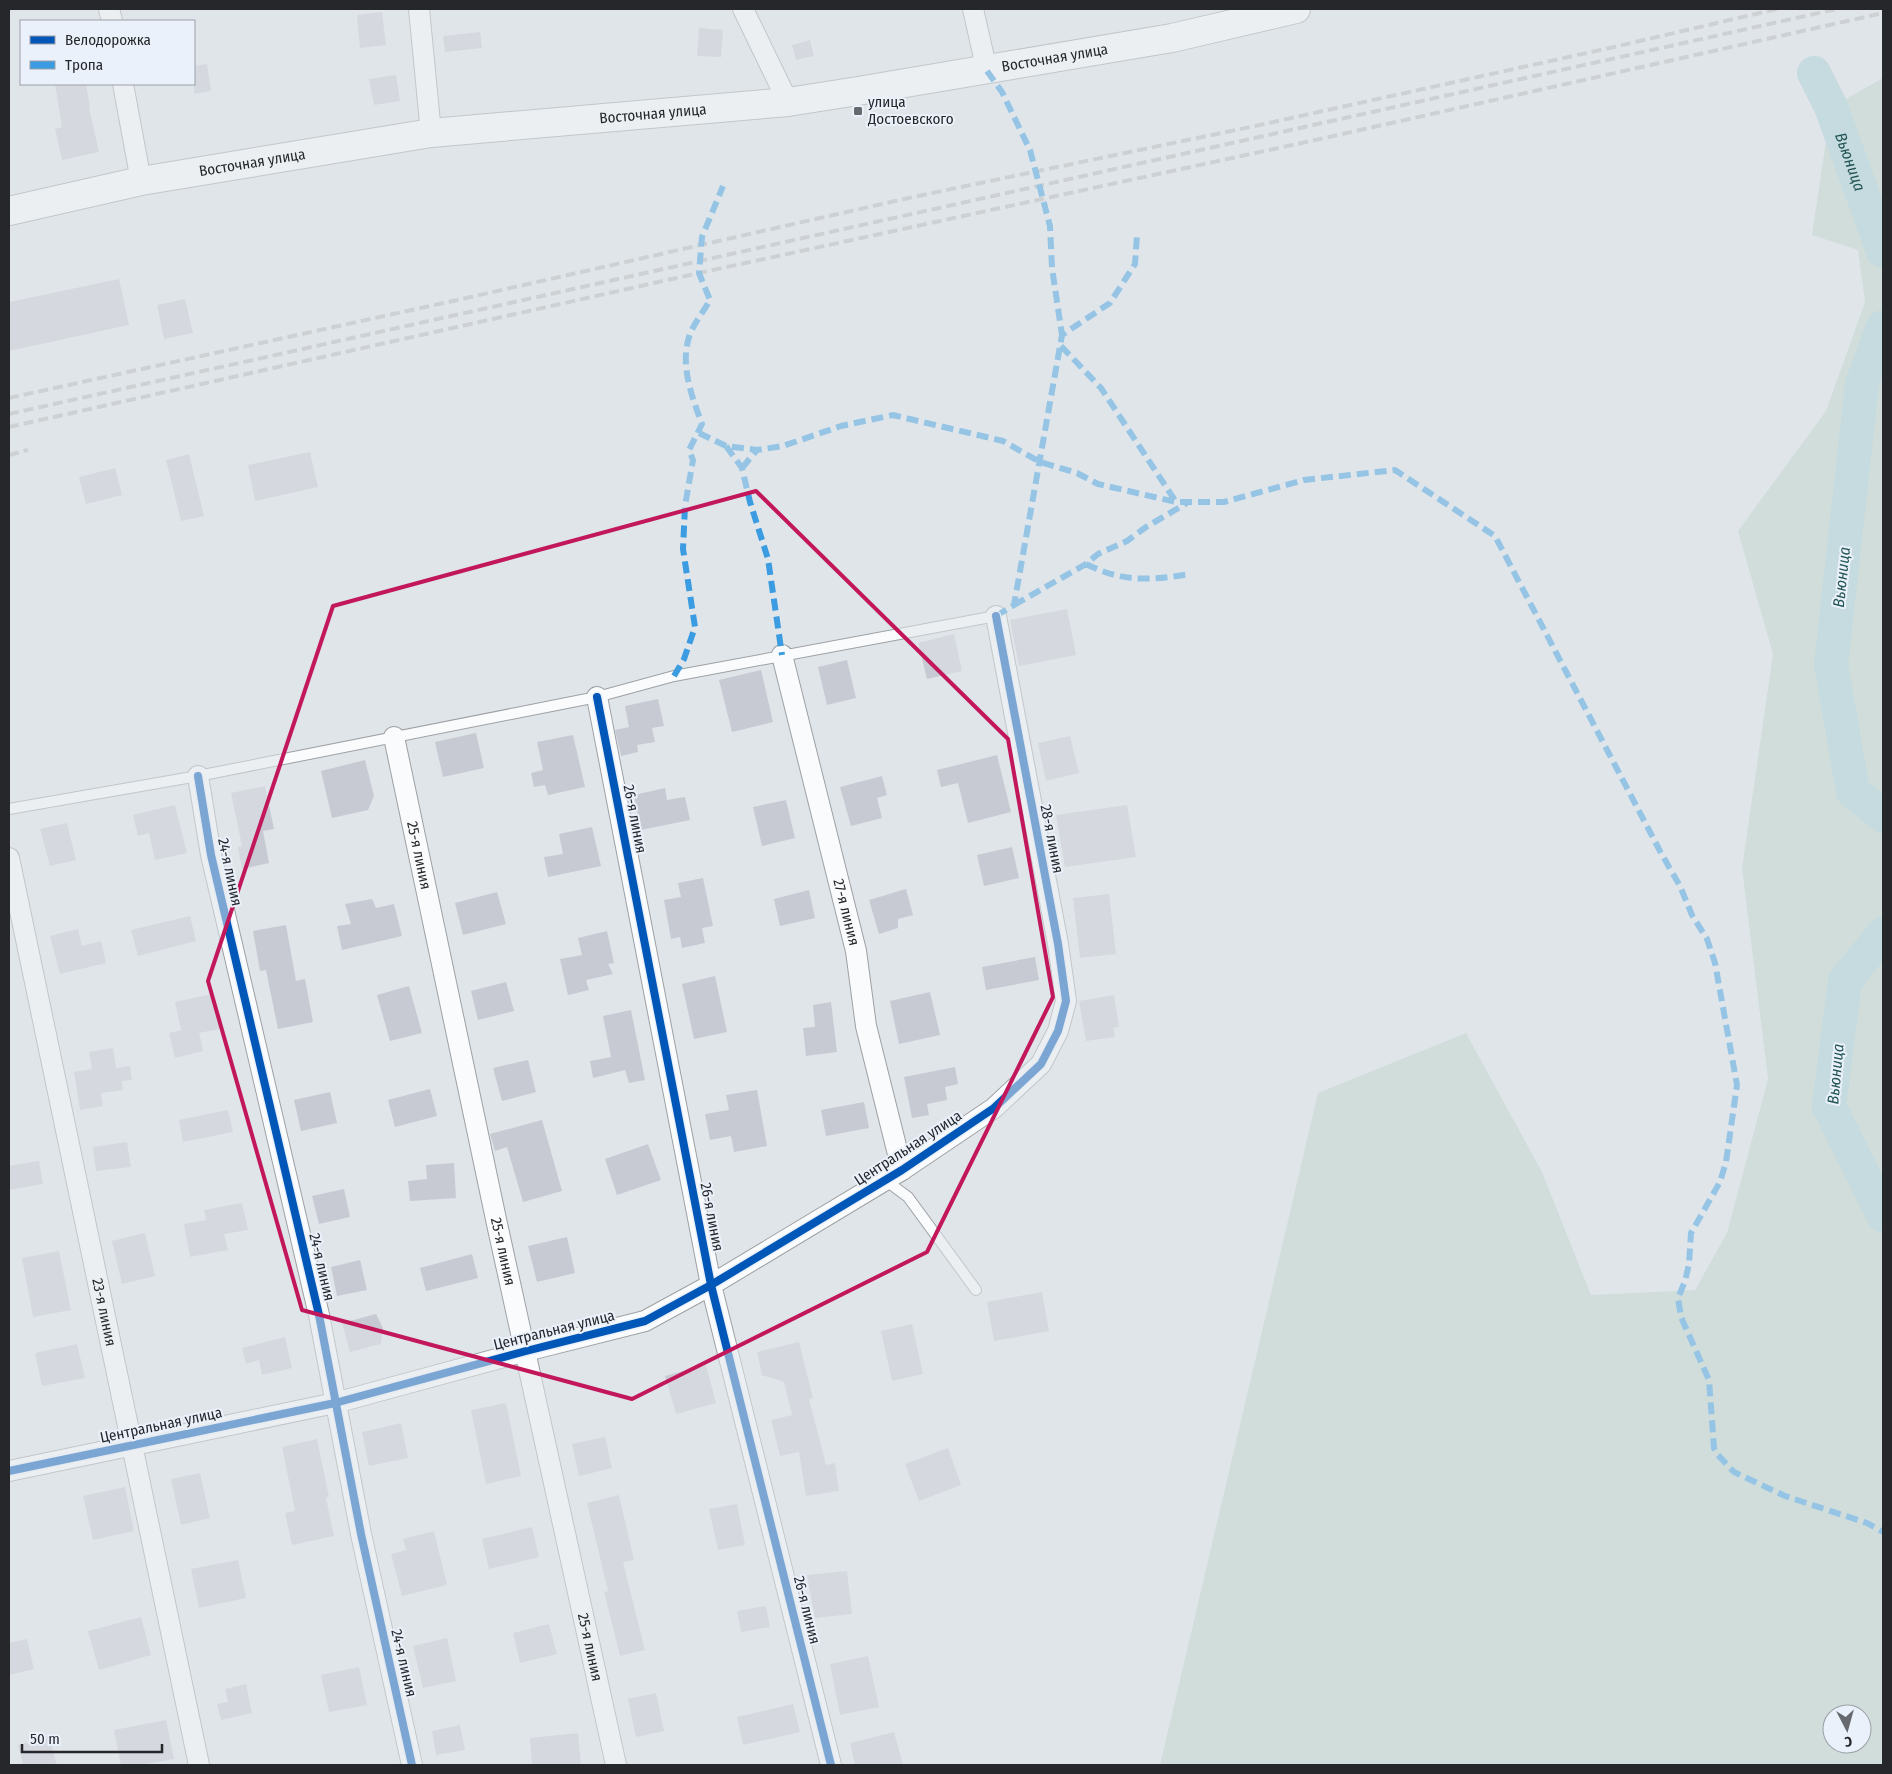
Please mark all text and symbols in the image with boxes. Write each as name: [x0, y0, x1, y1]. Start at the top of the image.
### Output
legend: [20, 20, 195, 85]
text: Велодорожка: [65, 31, 151, 49]
street label: Восточная улица: [1000, 40, 1109, 76]
text: Тропа: [65, 56, 103, 74]
place label: улица Достоевского: [867, 93, 954, 128]
street label: Восточная улица: [599, 100, 707, 127]
marker: улица Достоевского: [852, 105, 864, 117]
water label: Вьюница: [1831, 130, 1870, 194]
street label: Восточная улица: [198, 145, 307, 180]
water label: Вьюница: [1829, 546, 1854, 608]
street label: 26-я линия: [620, 783, 650, 855]
street label: 28-я линия: [1037, 803, 1067, 875]
street label: 25-я линия: [403, 820, 435, 891]
street label: 24-я линия: [214, 836, 246, 908]
street label: 27-я линия: [829, 877, 863, 947]
water label: Вьюница: [1823, 1043, 1848, 1105]
street label: Центральная улица: [851, 1107, 965, 1189]
street label: 26-я линия: [697, 1181, 727, 1253]
street label: 25-я линия: [487, 1216, 519, 1287]
street label: 24-я линия: [305, 1231, 339, 1303]
street label: 23-я линия: [88, 1277, 120, 1348]
street label: Центральная улица: [492, 1306, 616, 1354]
street label: Центральная улица: [98, 1403, 224, 1447]
street label: 26-я линия: [790, 1574, 824, 1646]
street label: 25-я линия: [574, 1611, 606, 1683]
street label: 24-я линия: [387, 1627, 421, 1699]
north arrow: [1822, 1704, 1872, 1754]
scale bar: [22, 1722, 162, 1754]
text: 50 m: [30, 1730, 60, 1748]
text: С: [1843, 1733, 1853, 1750]

